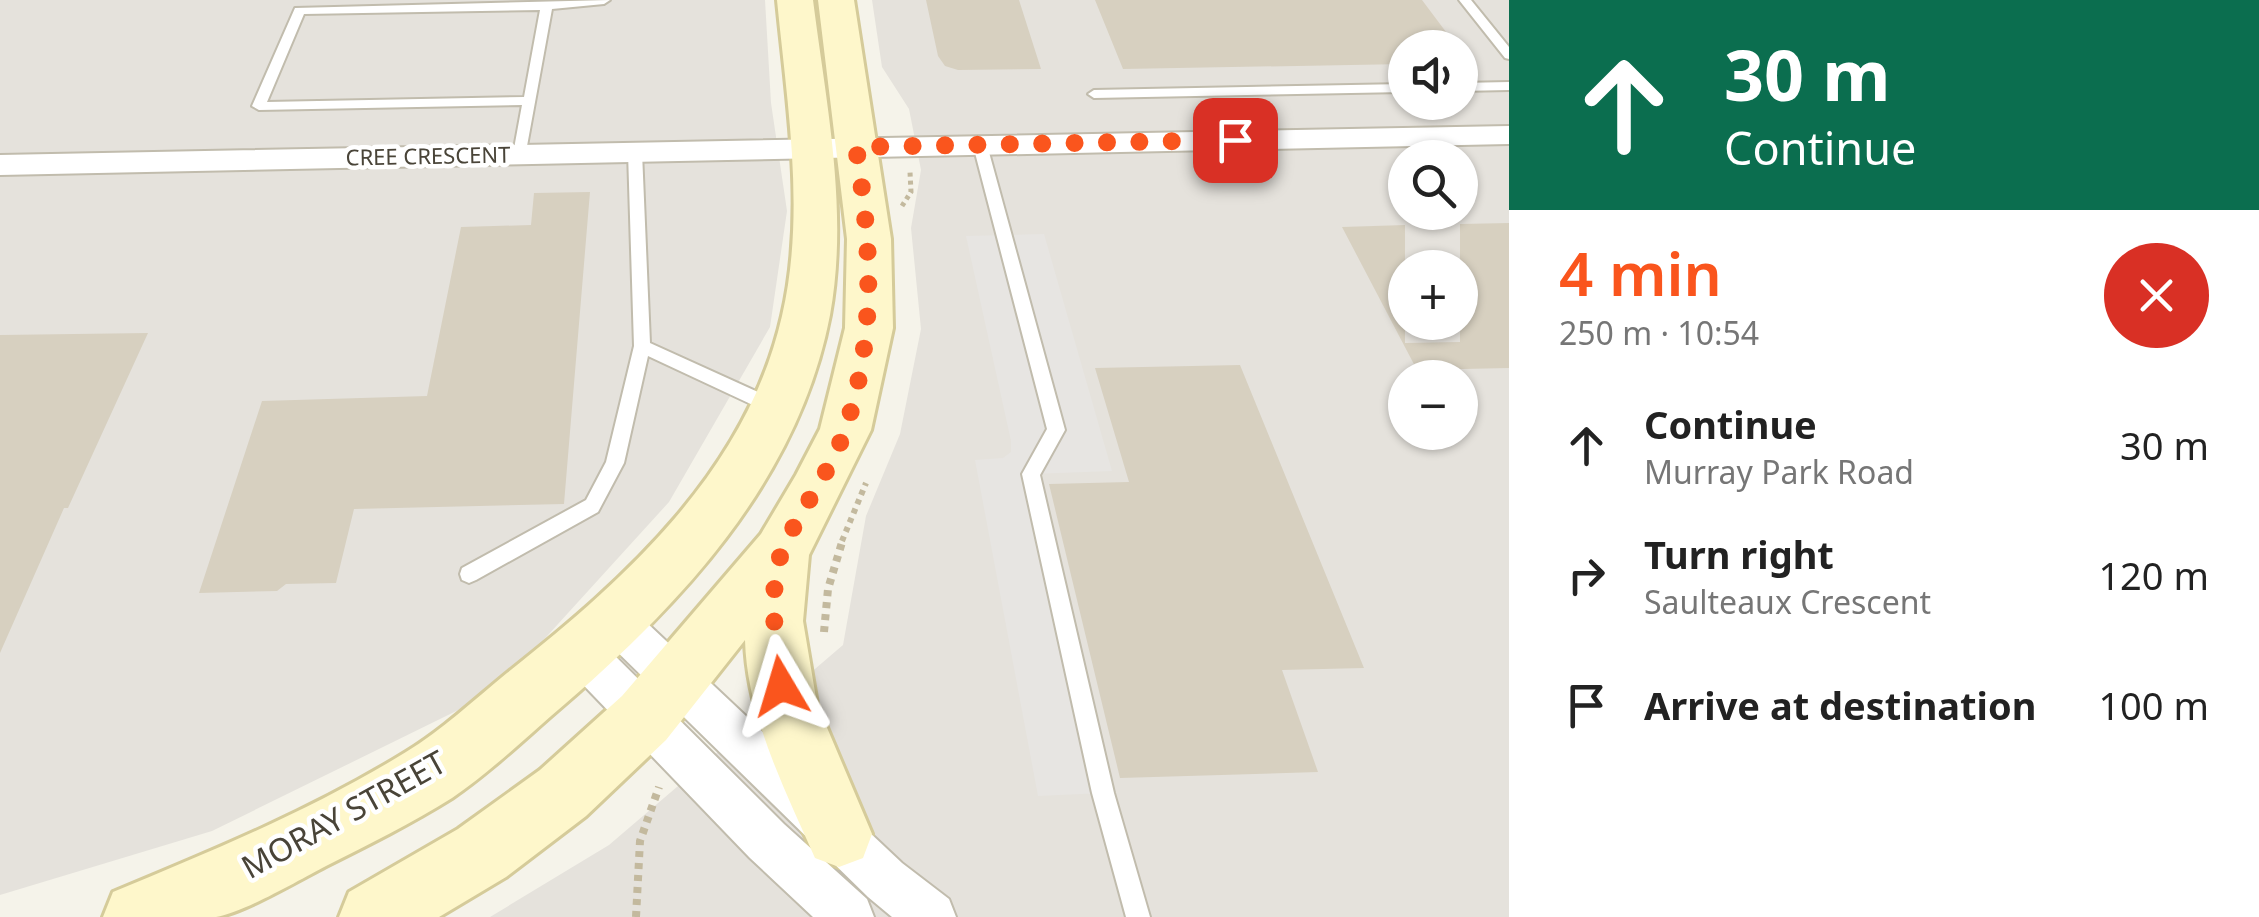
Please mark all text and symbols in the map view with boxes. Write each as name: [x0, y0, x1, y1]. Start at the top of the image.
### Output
text: 30 m: [1724, 26, 1891, 122]
map controls: [1388, 30, 1478, 450]
button: sound: [1388, 30, 1478, 120]
icon: ahead: [1559, 40, 1689, 170]
pin: [1193, 98, 1278, 183]
icon: arrive: [1208, 113, 1263, 168]
text: Continue: [1724, 117, 1916, 178]
street label: CREE CRESCENT: [345, 139, 511, 171]
button: search: [1388, 140, 1478, 230]
text: 4 min: [1559, 232, 1722, 314]
button: close: [2104, 243, 2209, 348]
button: +: [1388, 250, 1478, 340]
text: 250 m · 10:54: [1559, 311, 1759, 354]
button: −: [1388, 360, 1478, 450]
text: Continue: [1644, 398, 1817, 450]
icon: ahead: [1559, 418, 1614, 473]
text: 30 m: [2120, 419, 2209, 471]
text: Murray Park Road: [1644, 450, 1914, 493]
text: Turn right: [1644, 528, 1834, 580]
icon: right: [1559, 548, 1614, 603]
text: 120 m: [2098, 549, 2209, 601]
text: Saulteaux Crescent: [1644, 580, 1931, 623]
position arrow: [729, 634, 833, 738]
icon: arrive: [1559, 678, 1614, 733]
text: Arrive at destination: [1644, 679, 2036, 731]
text: 100 m: [2098, 679, 2209, 731]
street label: MORAY STREET: [233, 740, 453, 888]

